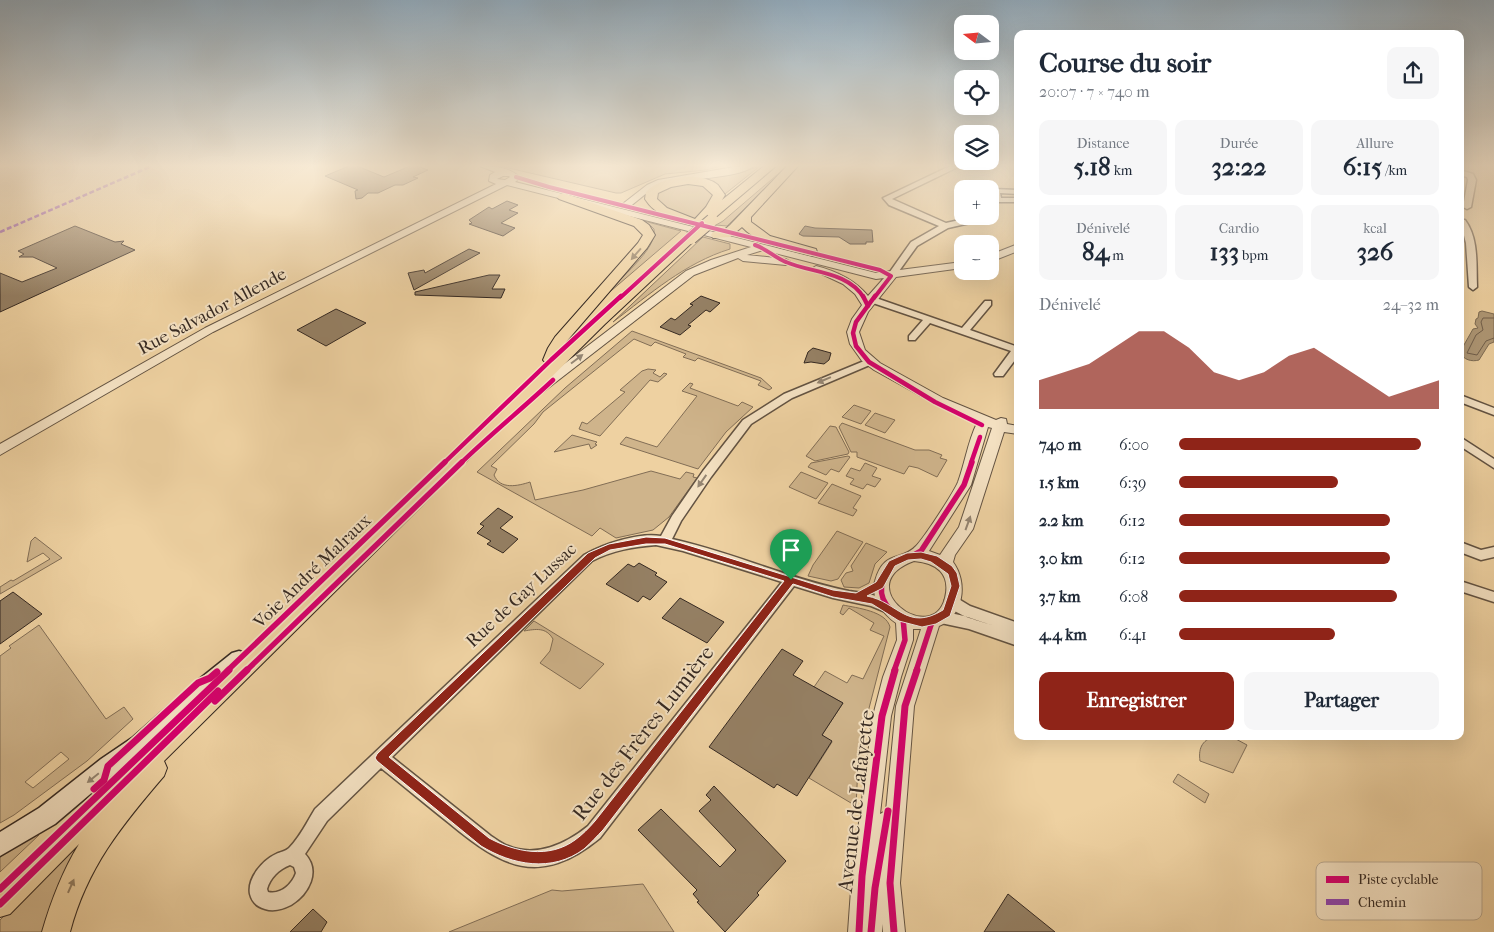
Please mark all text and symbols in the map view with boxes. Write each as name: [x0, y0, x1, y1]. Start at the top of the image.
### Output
north arrow: [954, 15, 999, 60]
map controls: [954, 15, 999, 280]
text: Course du soir: [1039, 46, 1211, 79]
button: share: [1387, 47, 1439, 99]
button: locate: [954, 70, 999, 115]
text: 20:07 · 7 × 740 m: [1039, 82, 1150, 101]
button: layers: [954, 125, 999, 170]
text: Distance: [1077, 135, 1129, 152]
text: Durée: [1220, 135, 1258, 152]
text: Allure: [1356, 135, 1394, 152]
text: 5.18: [1074, 152, 1111, 181]
text: 32:22: [1212, 152, 1266, 181]
text: 6:15: [1343, 152, 1382, 181]
text: km: [1111, 162, 1132, 179]
text: /km: [1382, 162, 1407, 179]
button: +: [954, 180, 999, 225]
text: Dénivelé: [1076, 220, 1130, 237]
text: Cardio: [1219, 220, 1259, 237]
text: kcal: [1363, 220, 1387, 237]
button: −: [954, 235, 999, 280]
text: 84: [1082, 237, 1109, 266]
text: 133: [1210, 237, 1239, 266]
text: 326: [1357, 237, 1393, 266]
one-way arrow: [630, 247, 642, 259]
text: m: [1109, 247, 1124, 264]
text: bpm: [1239, 247, 1268, 264]
street label: Rue Salvador Allende: [134, 263, 290, 359]
text: Dénivelé: [1039, 295, 1101, 314]
text: 24–32 m: [1383, 295, 1439, 314]
one-way arrow: [570, 354, 584, 364]
one-way arrow: [817, 376, 831, 384]
text: 740 m: [1039, 435, 1081, 454]
text: 6:00: [1119, 435, 1149, 454]
text: 1.5 km: [1039, 473, 1079, 492]
text: 6:39: [1119, 473, 1147, 492]
one-way arrow: [697, 474, 707, 488]
street label: Voie André Malraux: [249, 510, 376, 633]
text: 2.2 km: [1039, 511, 1084, 530]
text: 6:12: [1119, 511, 1145, 530]
one-way arrow: [964, 515, 972, 530]
pin: [770, 529, 812, 580]
icon: arrive: [777, 536, 805, 564]
street label: Rue de Gay Lussac: [462, 539, 581, 652]
text: 3.0 km: [1039, 549, 1082, 568]
text: 6:12: [1119, 549, 1145, 568]
text: 3.7 km: [1039, 587, 1080, 606]
text: 6:08: [1119, 587, 1148, 606]
text: 4.4 km: [1039, 625, 1087, 644]
text: 6:41: [1119, 625, 1147, 644]
street label: Rue des Frères Lumière: [567, 641, 719, 825]
button: Enregistrer: [1039, 672, 1234, 730]
button: Partager: [1244, 672, 1439, 730]
street label: Avenue de Lafayette: [833, 708, 879, 895]
one-way arrow: [87, 773, 100, 784]
legend: [1316, 862, 1482, 920]
text: Piste cyclable: [1358, 871, 1438, 888]
one-way arrow: [67, 879, 75, 893]
text: Chemin: [1358, 894, 1406, 911]

